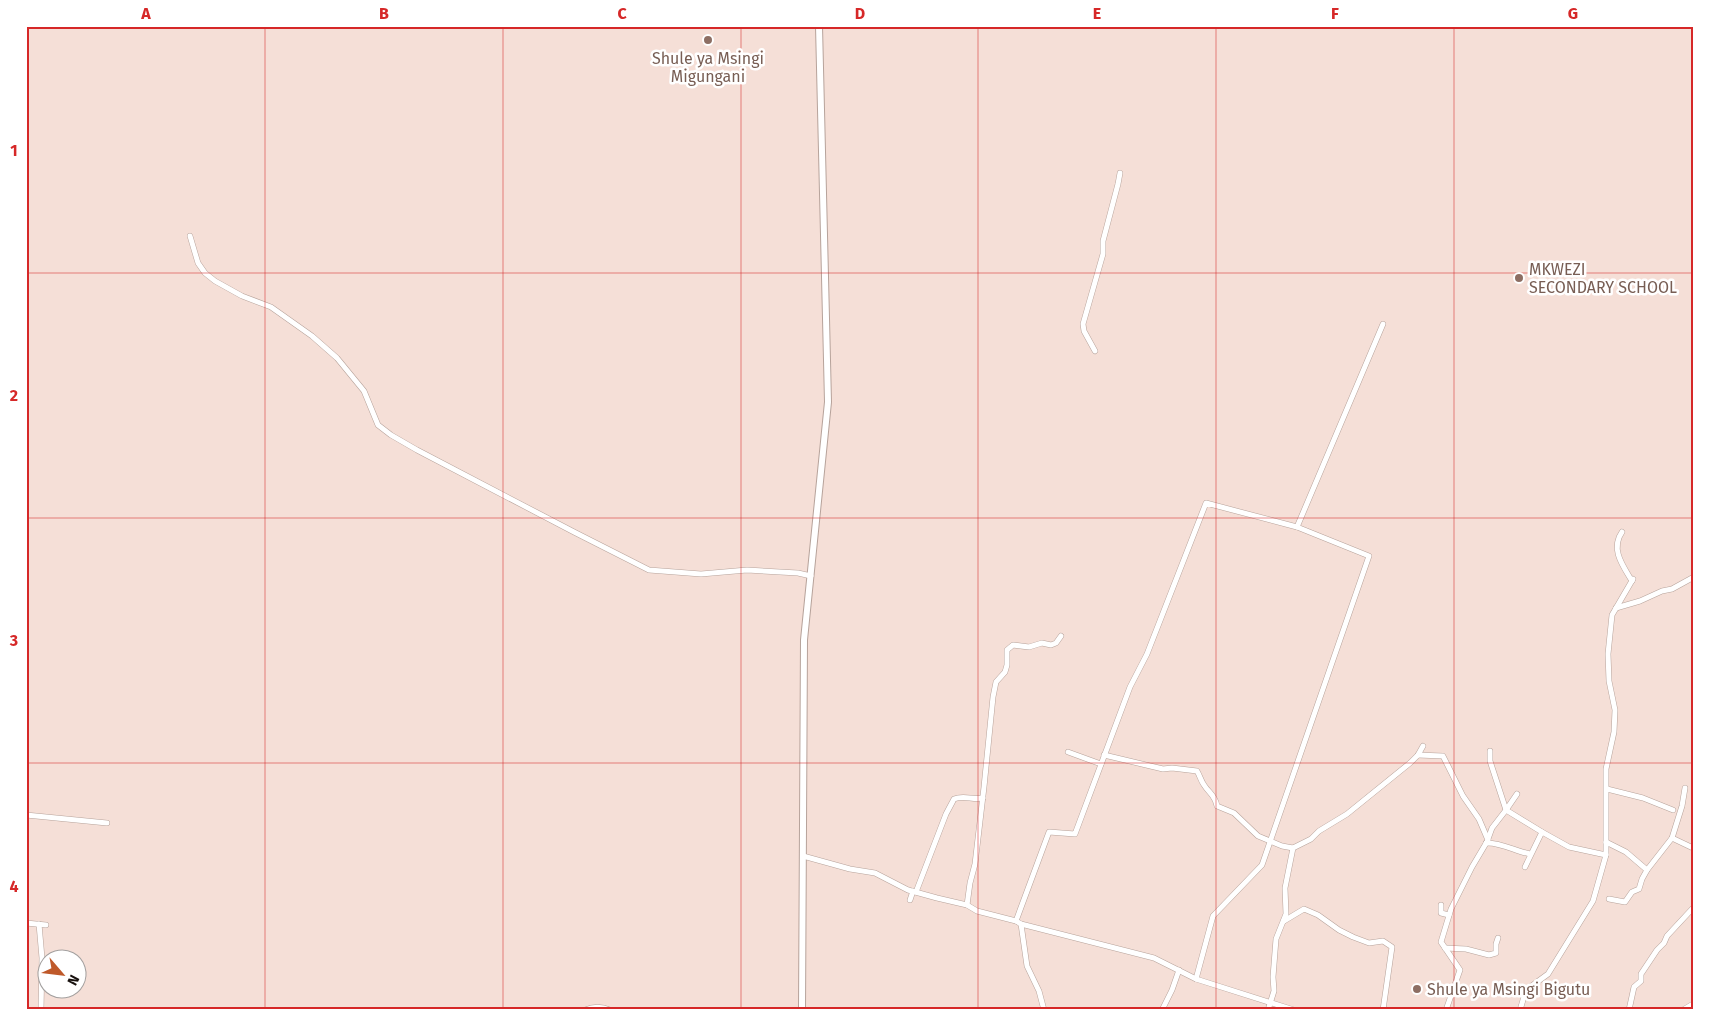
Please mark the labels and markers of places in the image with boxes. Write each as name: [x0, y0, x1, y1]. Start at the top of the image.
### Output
marker: Shule ya Msingi Migungani: [702, 34, 714, 46]
place label: Shule ya Msingi Migungani: [652, 49, 764, 86]
place label: MKWEZI SECONDARY SCHOOL: [1529, 260, 1677, 297]
marker: MKWEZI SECONDARY SCHOOL: [1513, 272, 1525, 284]
place label: Shule ya Msingi Bigutu: [1427, 980, 1590, 999]
marker: Shule ya Msingi Bigutu: [1411, 983, 1423, 995]

